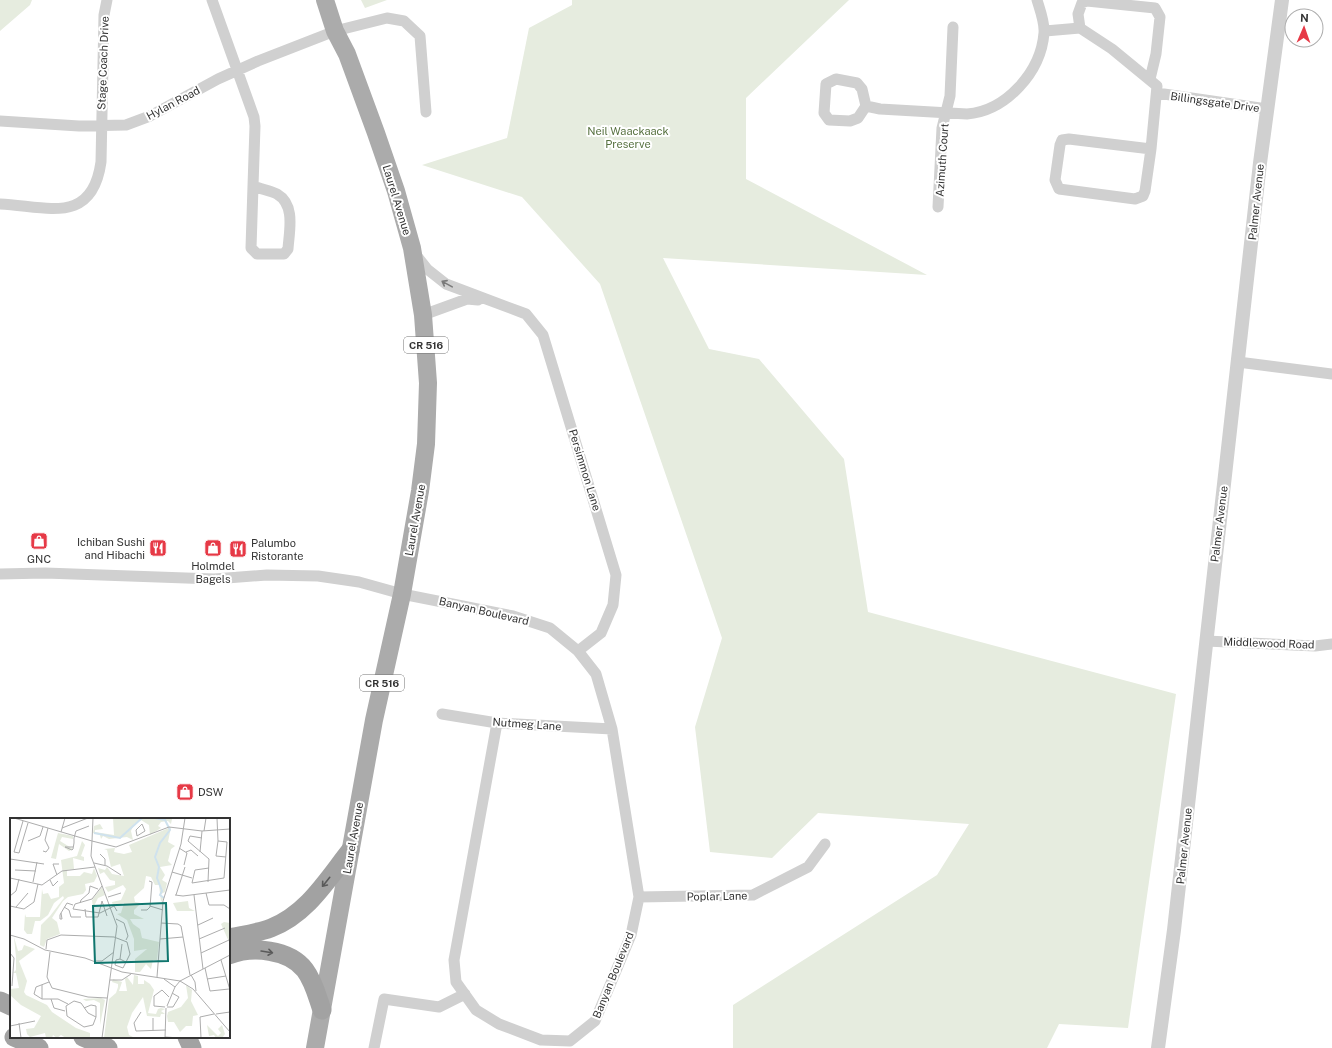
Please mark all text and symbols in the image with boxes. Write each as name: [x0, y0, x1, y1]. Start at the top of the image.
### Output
north arrow: [1284, 8, 1324, 48]
text: N: [1300, 12, 1309, 24]
street label: Stage Coach Drive: [95, 16, 111, 110]
street label: Hylan Road: [144, 84, 202, 122]
street label: Billingsgate Drive: [1170, 90, 1260, 114]
street label: Azimuth Court: [933, 123, 951, 197]
park label: Neil Waackaack Preserve: [587, 125, 669, 150]
street label: Laurel Avenue: [381, 163, 413, 237]
street label: Palmer Avenue: [1246, 163, 1266, 241]
one-way arrow: [441, 280, 453, 287]
road number: CR 516: [404, 337, 448, 353]
street label: Persimmon Lane: [567, 428, 603, 512]
street label: Laurel Avenue: [403, 483, 427, 557]
street label: Palmer Avenue: [1208, 485, 1230, 563]
shop icon: GNC: [29, 531, 49, 551]
place label: Ichiban Sushi and Hibachi: [77, 536, 145, 561]
place label: Palumbo Ristorante: [251, 537, 304, 562]
restaurant icon: Ichiban Sushi and Hibachi: [148, 538, 168, 558]
shop icon: Holmdel Bagels: [203, 538, 223, 558]
restaurant icon: Palumbo Ristorante: [228, 539, 248, 559]
place label: GNC: [27, 553, 51, 565]
place label: Holmdel Bagels: [191, 560, 235, 585]
street label: Banyan Boulevard: [438, 595, 530, 627]
street label: Middlewood Road: [1223, 635, 1315, 651]
road number: CR 516: [360, 675, 404, 691]
street label: Nutmeg Lane: [492, 716, 562, 732]
shop icon: DSW: [175, 782, 195, 802]
place label: DSW: [198, 786, 224, 798]
street label: Laurel Avenue: [341, 801, 365, 875]
street label: Palmer Avenue: [1174, 807, 1194, 885]
inset map: [10, 818, 230, 1038]
one-way arrow: [322, 876, 330, 887]
street label: Poplar Lane: [686, 889, 748, 903]
street label: Banyan Boulevard: [590, 930, 636, 1020]
one-way arrow: [260, 948, 273, 956]

